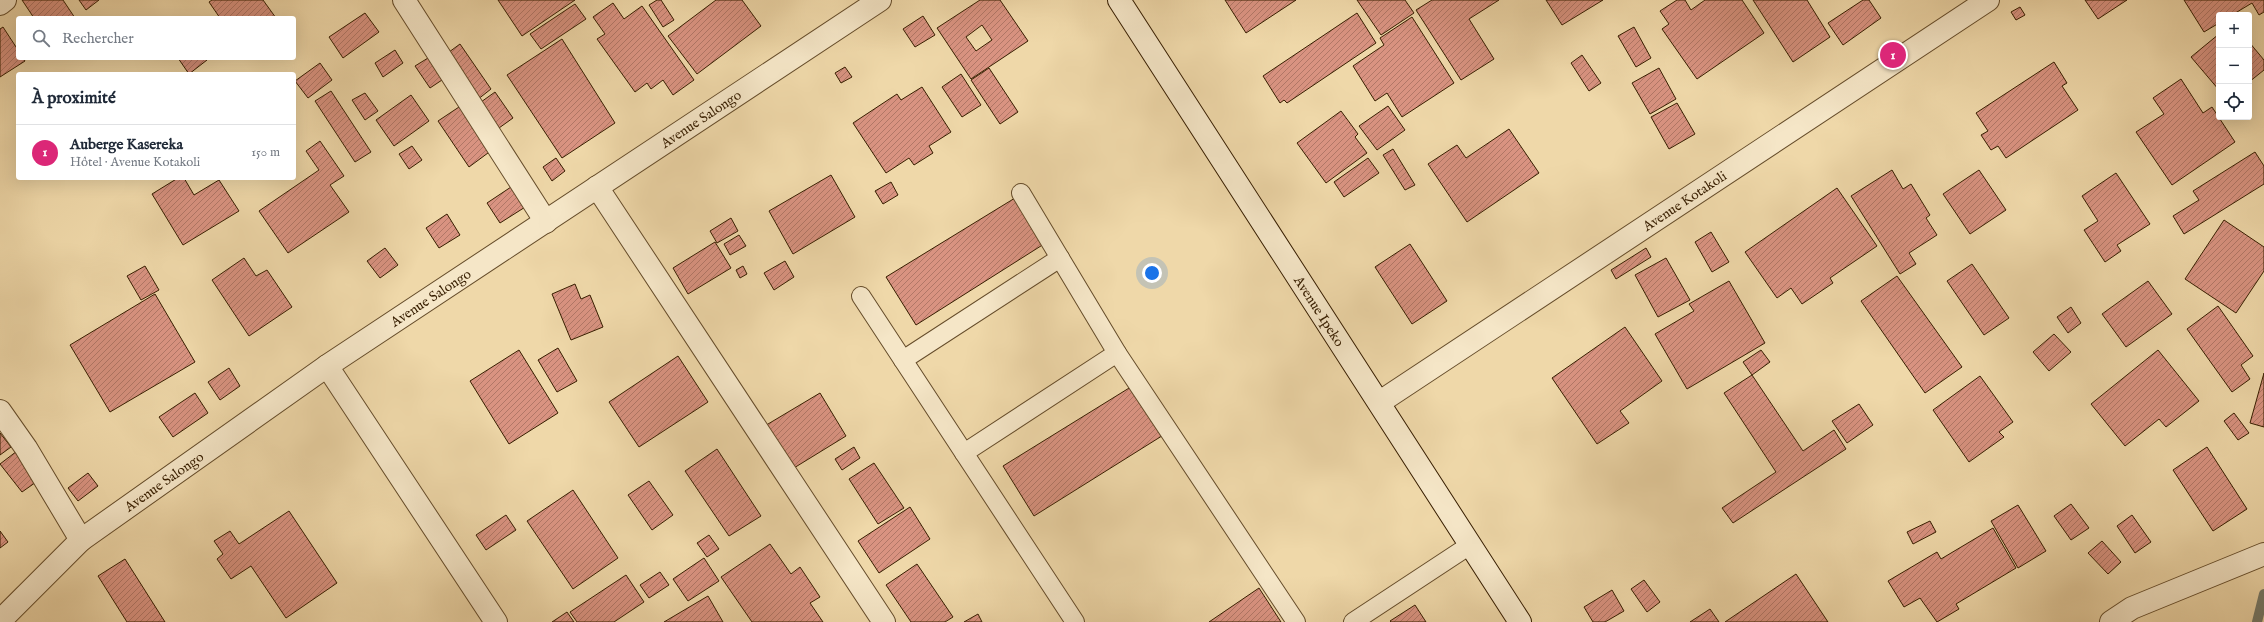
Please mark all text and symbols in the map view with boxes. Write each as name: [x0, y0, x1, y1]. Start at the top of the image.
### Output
map controls: [2216, 12, 2252, 120]
button: +: [2216, 12, 2252, 48]
search box: [16, 16, 296, 60]
icon: search: [30, 27, 52, 49]
text: Rechercher: [62, 29, 134, 48]
pin: 1: [1880, 40, 1906, 70]
button: −: [2216, 48, 2252, 84]
button: locate: [2216, 84, 2252, 120]
street label: Avenue Salongo: [657, 86, 745, 153]
text: À proximité: [32, 88, 116, 109]
text: Auberge Kasereka: [70, 135, 183, 154]
text: 1: [43, 144, 47, 161]
text: 150 m: [251, 144, 280, 161]
text: Hôtel · Avenue Kotakoli: [70, 154, 200, 171]
street label: Avenue Kotakoli: [1639, 167, 1731, 236]
your location: [1142, 263, 1162, 283]
street label: Avenue Salongo: [387, 265, 475, 332]
street label: Avenue Ipeko: [1289, 272, 1348, 351]
street label: Avenue Salongo: [120, 448, 208, 517]

